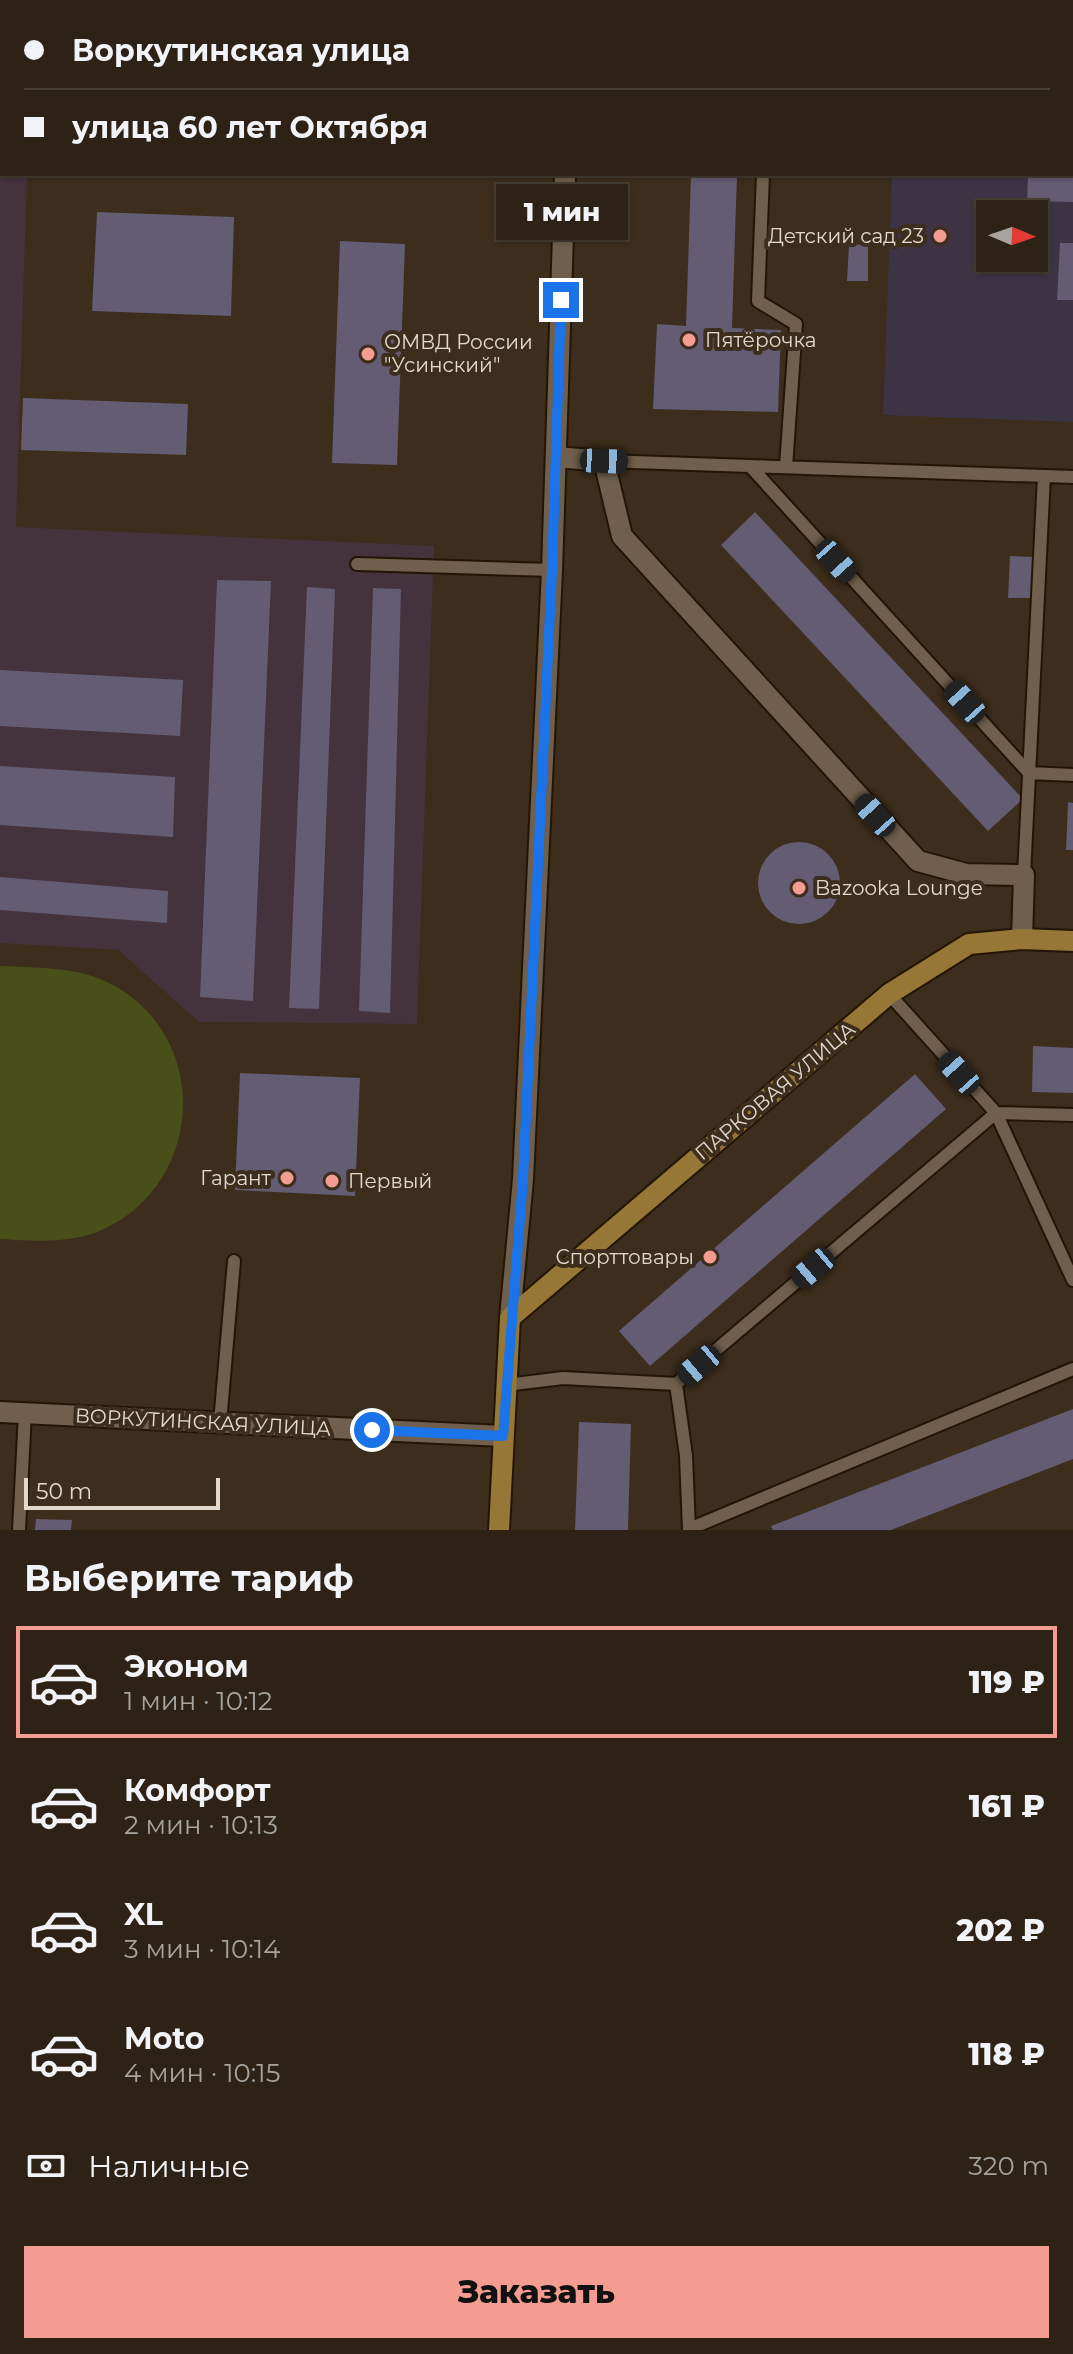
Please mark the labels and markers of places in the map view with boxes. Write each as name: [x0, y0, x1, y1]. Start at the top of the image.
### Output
place label: Детский сад 23: [768, 224, 924, 248]
marker: Детский сад 23: [931, 227, 949, 245]
place label: Пятёрочка: [705, 328, 816, 352]
place label: ОМВД России "Усинский": [384, 330, 533, 377]
marker: Пятёрочка: [680, 331, 698, 349]
marker: ОМВД России "Усинский": [359, 345, 377, 363]
place label: Bazooka Lounge: [815, 876, 983, 900]
marker: Bazooka Lounge: [790, 879, 808, 897]
place label: Гарант: [200, 1166, 272, 1190]
marker: Гарант: [278, 1169, 296, 1187]
place label: Первый: [348, 1169, 432, 1193]
marker: Первый: [323, 1172, 341, 1190]
place label: Спорттовары: [556, 1245, 694, 1269]
marker: Спорттовары: [701, 1248, 719, 1266]

